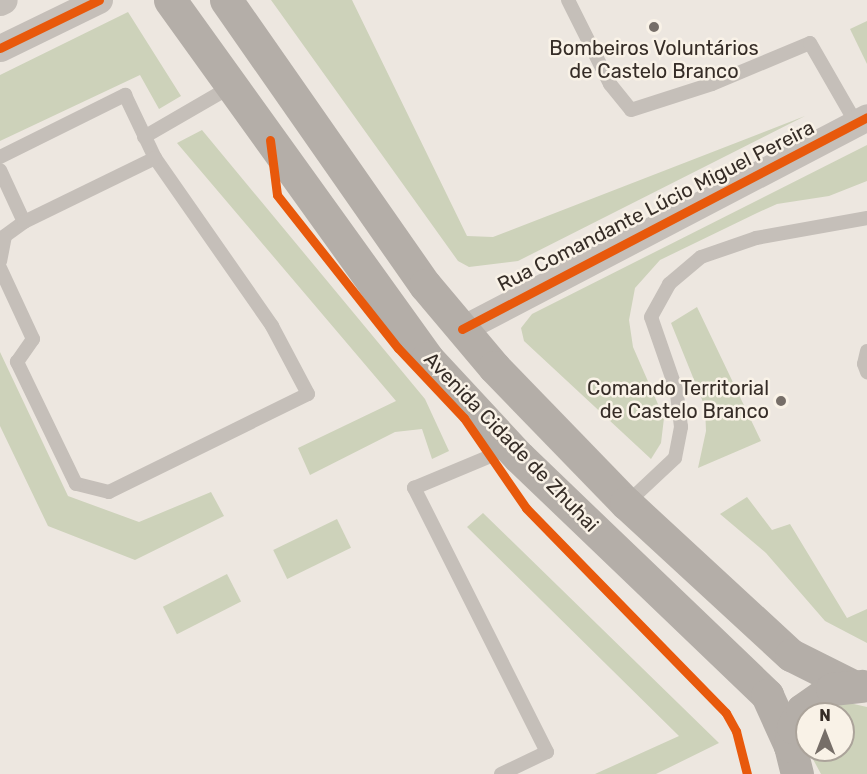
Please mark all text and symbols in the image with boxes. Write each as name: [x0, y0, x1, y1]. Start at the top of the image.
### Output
marker: Bombeiros Voluntários de Castelo Branco: [647, 20, 661, 34]
place label: Bombeiros Voluntários de Castelo Branco: [549, 36, 759, 83]
street label: Rua Comandante Lúcio Miguel Pereira: [494, 115, 818, 297]
street label: Avenida Cidade de Zhuhai: [419, 347, 603, 537]
place label: Comando Territorial de Castelo Branco: [586, 377, 769, 424]
marker: Comando Territorial de Castelo Branco: [774, 394, 788, 408]
north arrow: [795, 702, 855, 762]
text: N: [819, 706, 831, 725]

